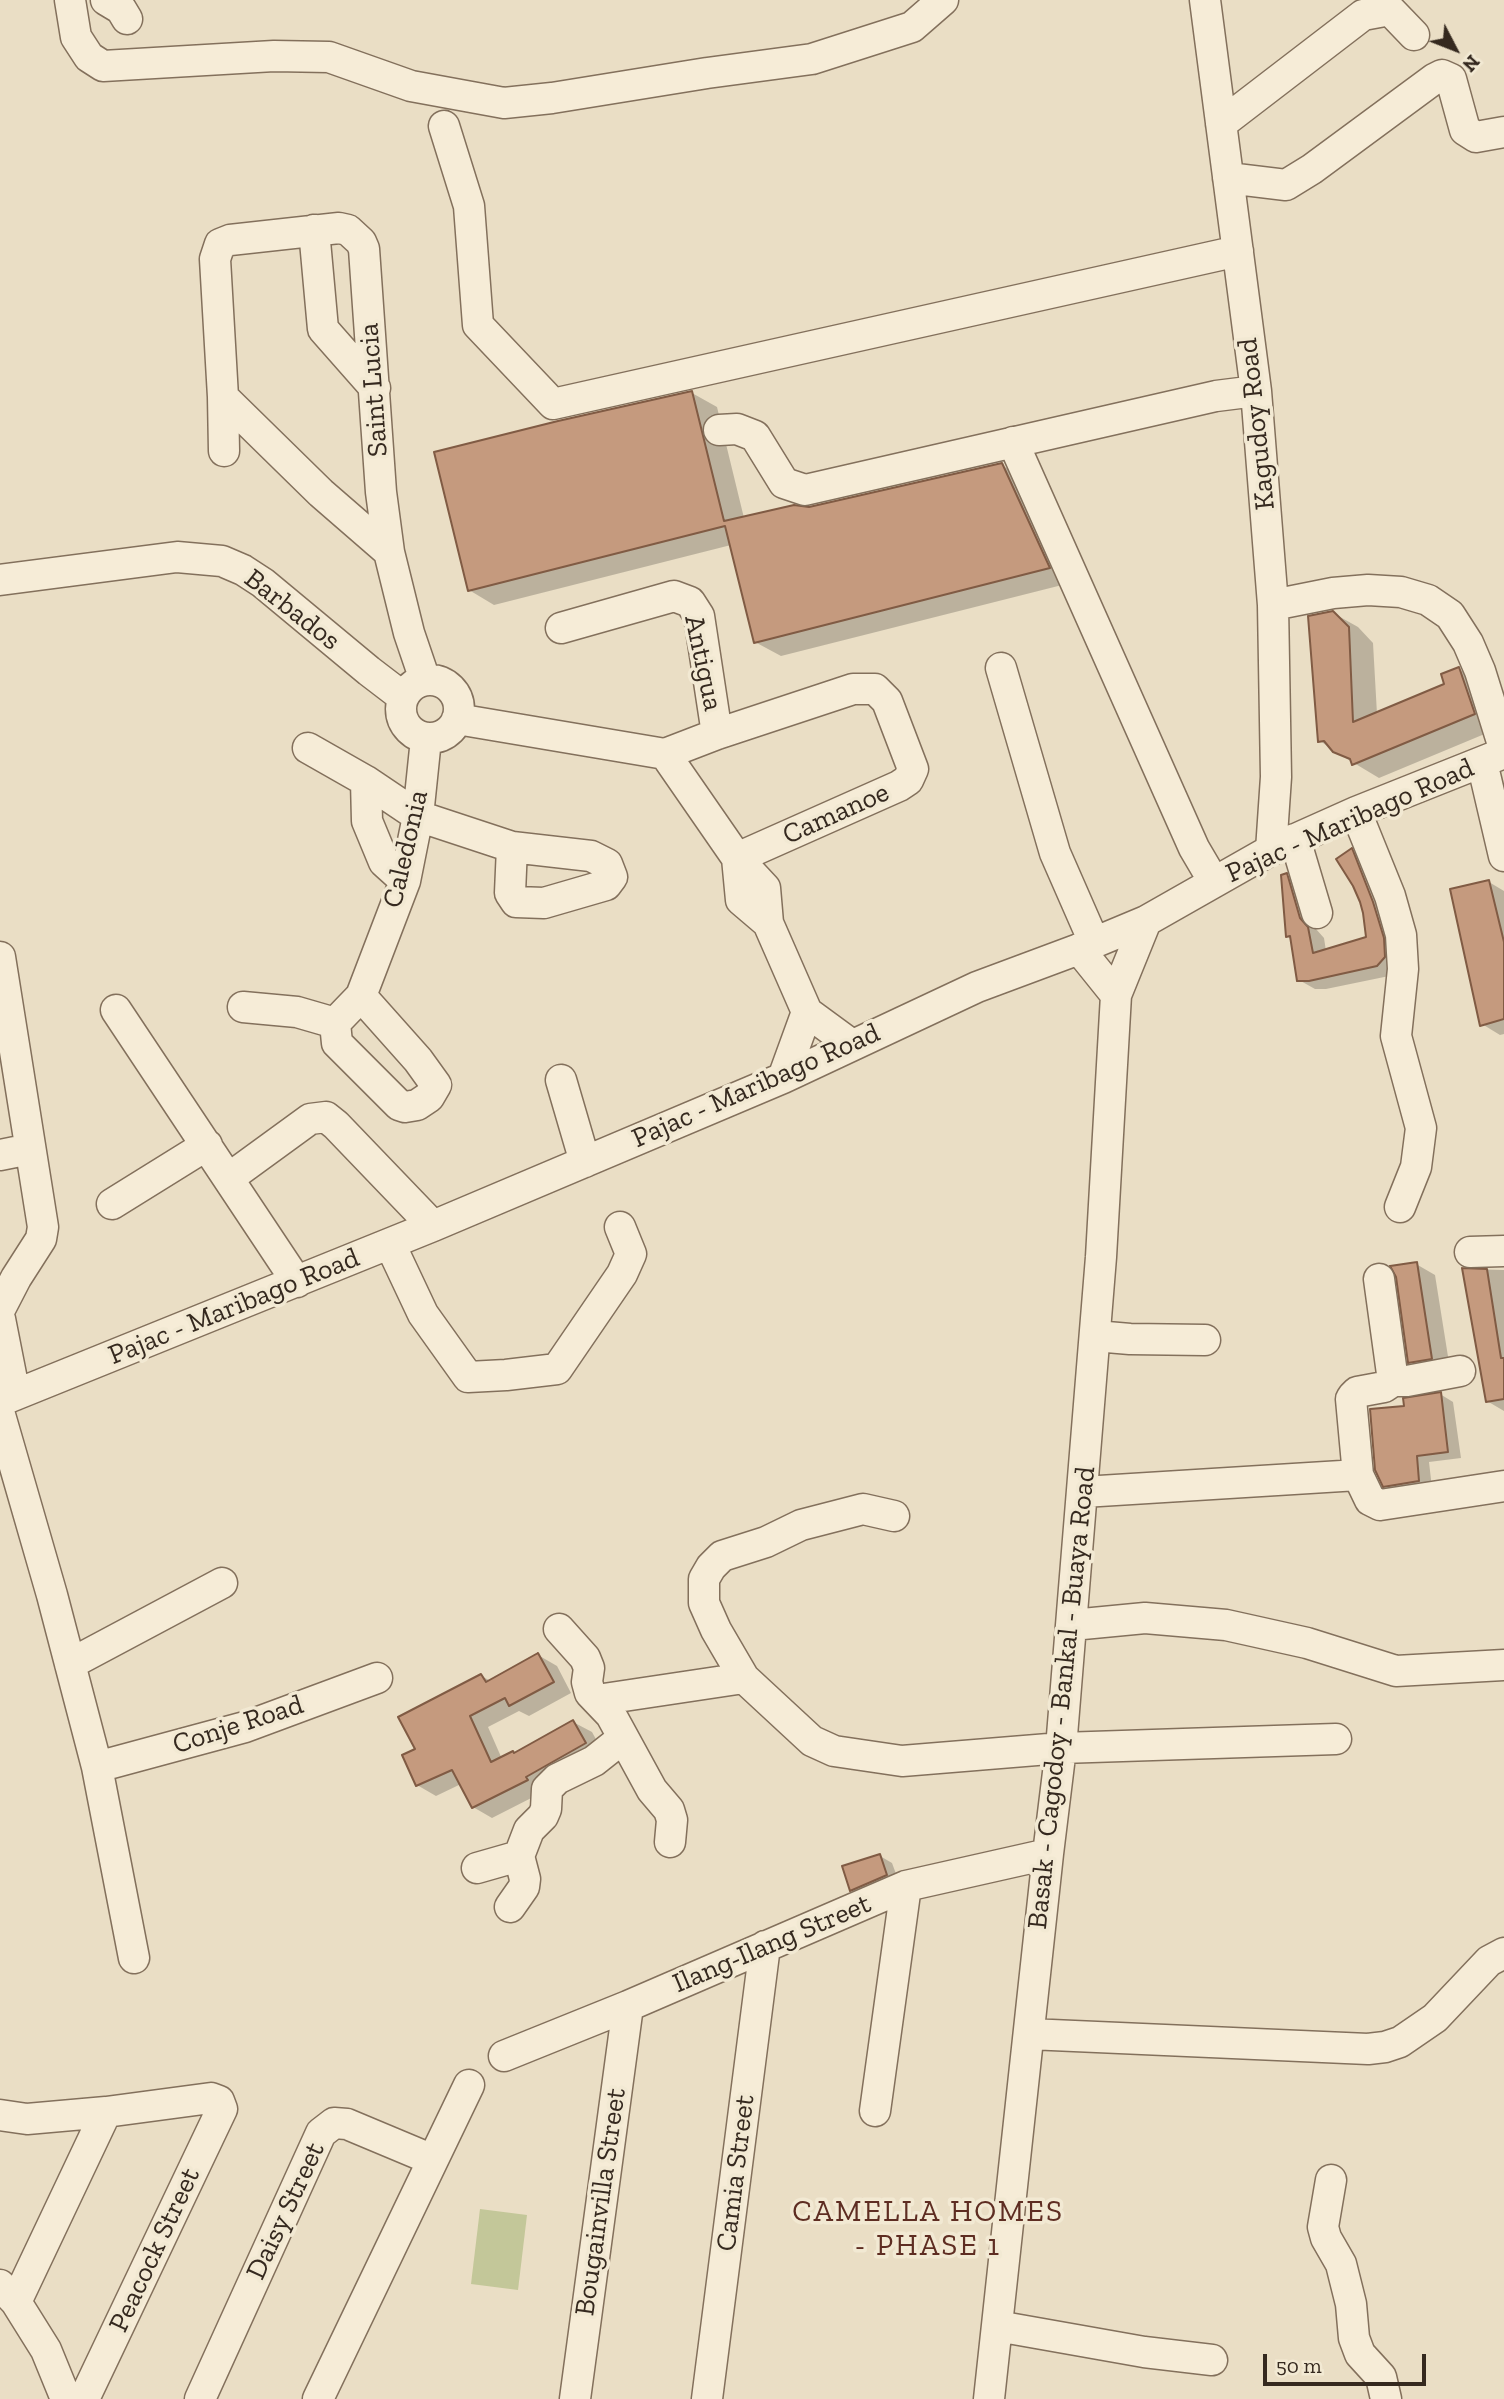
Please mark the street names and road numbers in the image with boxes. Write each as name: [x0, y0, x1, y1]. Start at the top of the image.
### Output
street label: Saint Lucia: [353, 322, 395, 458]
street label: Kagudoy Road: [1231, 336, 1283, 512]
street label: Barbados: [237, 562, 347, 658]
street label: Antigua: [676, 612, 730, 714]
street label: Pajac - Maribago Road: [1221, 751, 1479, 891]
street label: Camanoe: [778, 776, 894, 852]
street label: Caledonia: [376, 787, 436, 911]
street label: Pajac - Maribago Road: [627, 1016, 885, 1156]
street label: Pajac - Maribago Road: [104, 1241, 364, 1373]
street label: Basak - Cagodoy - Bankal - Buaya Road: [1021, 1465, 1103, 1931]
street label: Conje Road: [168, 1688, 308, 1762]
street label: Ilang-Ilang Street: [668, 1887, 876, 2001]
street label: Bougainvilla Street: [568, 2086, 634, 2318]
street label: Camia Street: [710, 2093, 762, 2253]
street label: Daisy Street: [240, 2137, 332, 2285]
street label: Peacock Street: [102, 2163, 208, 2337]

